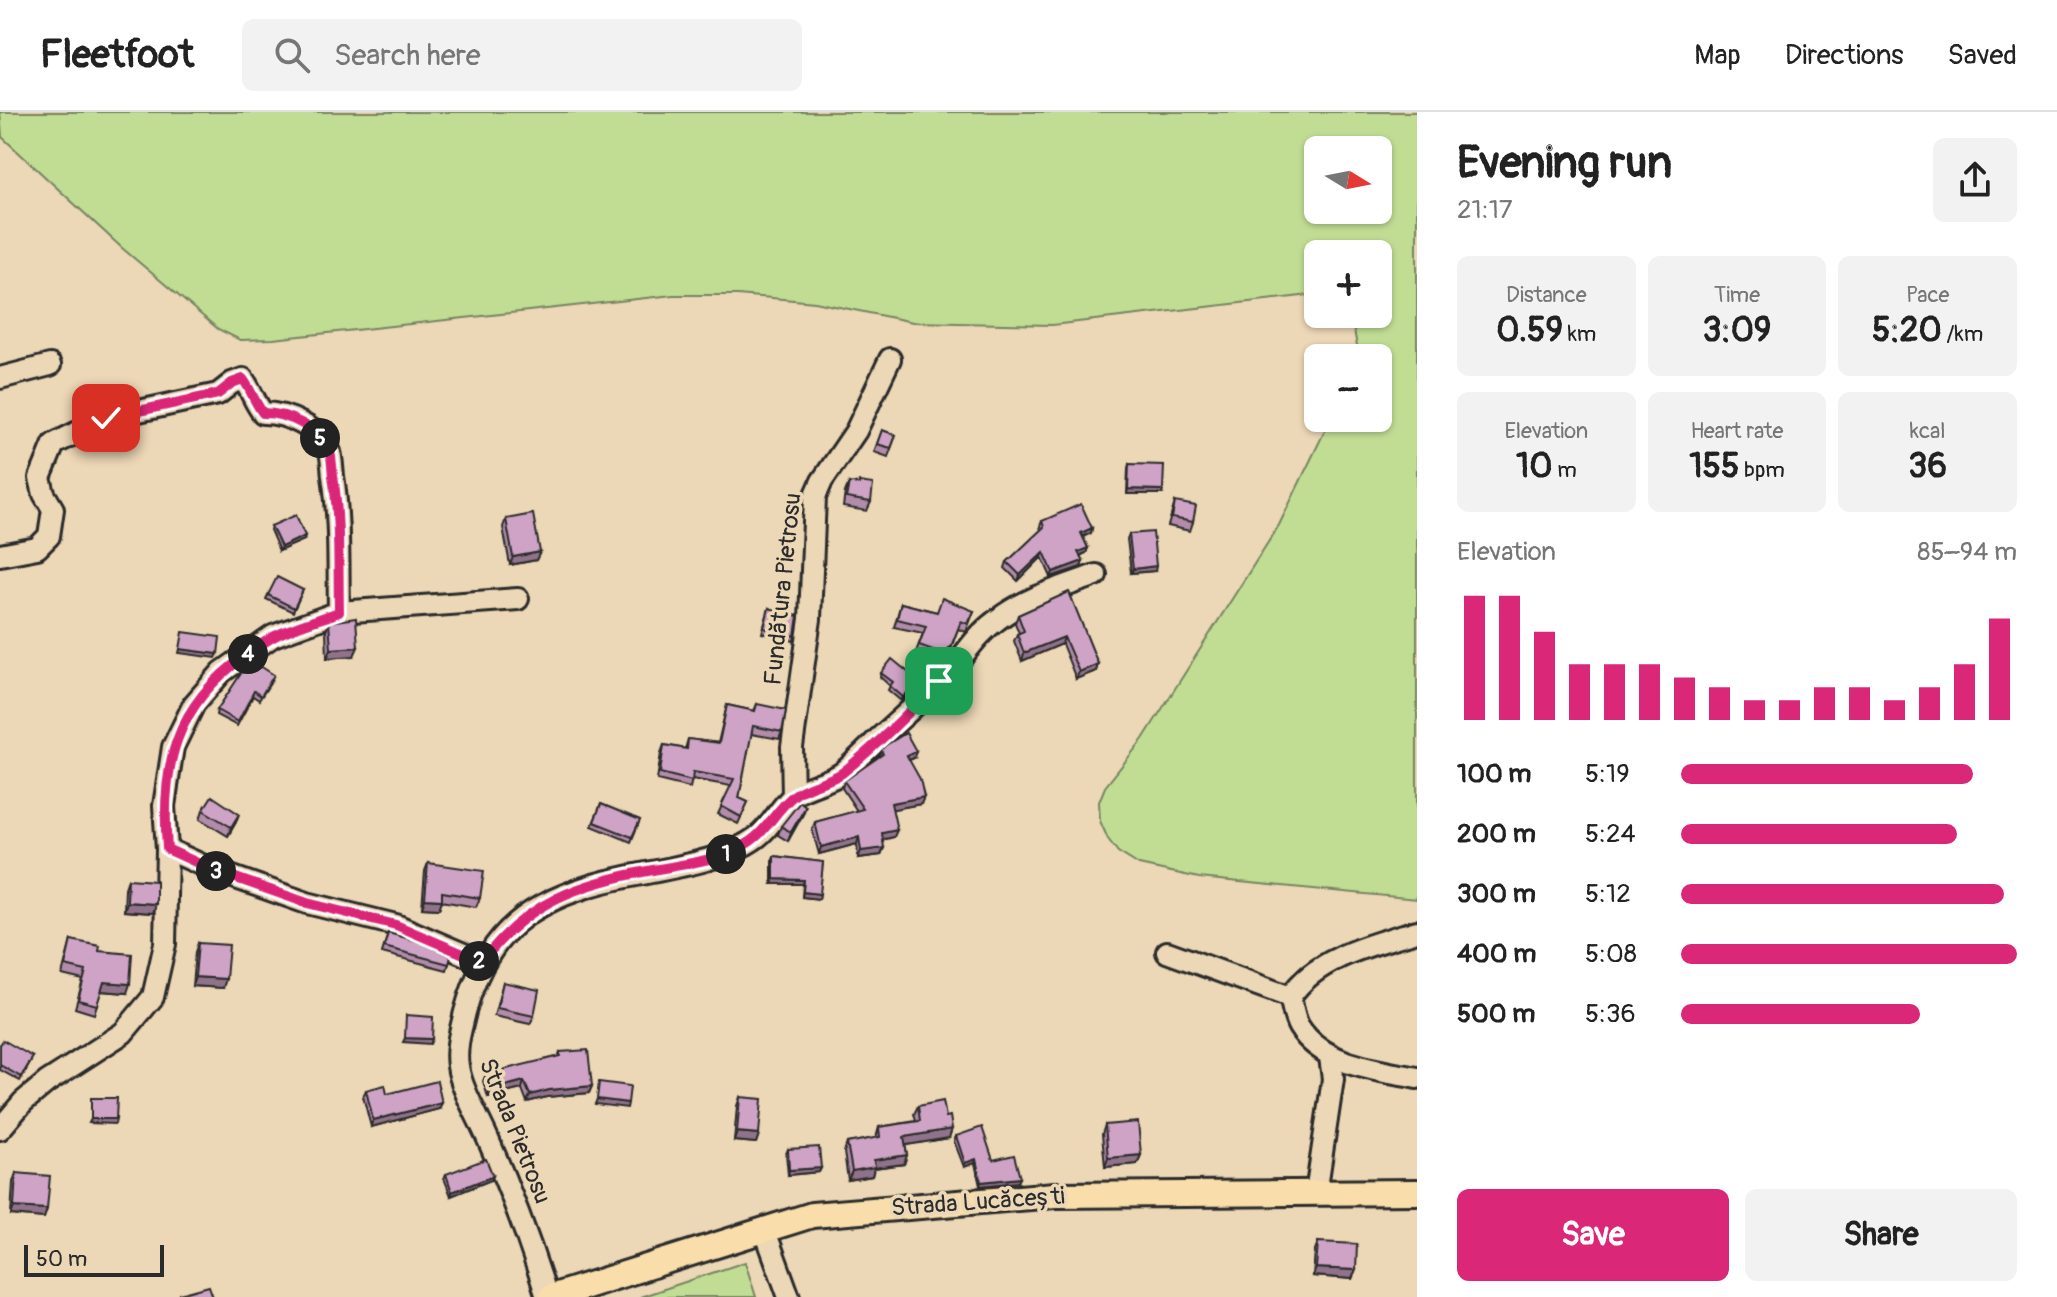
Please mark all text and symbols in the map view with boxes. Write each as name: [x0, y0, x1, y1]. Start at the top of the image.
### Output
search box: [242, 19, 802, 91]
text: Fleetfoot: [40, 31, 194, 79]
icon: search: [270, 33, 314, 77]
text: Search here: [334, 37, 481, 74]
text: Map: [1694, 38, 1741, 73]
text: Directions: [1785, 38, 1904, 73]
text: Saved: [1948, 38, 2017, 73]
north arrow: [1304, 136, 1392, 224]
map controls: [1304, 136, 1392, 432]
text: Evening run: [1457, 136, 1672, 191]
button: share: [1933, 138, 2017, 222]
text: 21:17: [1457, 194, 1513, 226]
button: +: [1304, 240, 1392, 328]
text: Distance: [1506, 281, 1587, 309]
text: Time: [1714, 281, 1760, 309]
text: Pace: [1906, 281, 1949, 309]
text: 0.59: [1496, 309, 1563, 352]
text: 3:09: [1703, 309, 1771, 352]
text: 5:20: [1872, 309, 1942, 352]
text: km: [1563, 320, 1596, 348]
text: /km: [1942, 320, 1983, 348]
button: −: [1304, 344, 1392, 432]
pin: [72, 384, 140, 452]
icon: check: [84, 396, 128, 440]
text: Elevation: [1504, 417, 1588, 445]
text: Heart rate: [1691, 417, 1783, 445]
text: kcal: [1910, 417, 1946, 445]
pin: 5: [300, 418, 340, 458]
text: 5: [314, 424, 326, 452]
text: 10: [1516, 445, 1552, 488]
text: 155: [1689, 445, 1739, 488]
text: 36: [1908, 445, 1947, 488]
text: m: [1552, 456, 1577, 484]
text: bpm: [1739, 456, 1785, 484]
street label: Fundătura Pietrosu: [758, 491, 808, 687]
text: Elevation: [1457, 536, 1556, 568]
text: 85–94 m: [1917, 536, 2017, 568]
pin: 4: [228, 634, 268, 674]
text: 4: [242, 640, 254, 668]
pin: [905, 647, 973, 715]
icon: arrive: [917, 659, 961, 703]
text: 100 m: [1457, 758, 1531, 790]
text: 5:19: [1585, 758, 1630, 790]
text: 200 m: [1457, 818, 1536, 850]
text: 5:24: [1585, 818, 1636, 850]
pin: 1: [706, 834, 746, 874]
text: 1: [722, 840, 730, 868]
pin: 3: [196, 851, 236, 891]
text: 3: [210, 857, 222, 885]
text: 300 m: [1457, 878, 1536, 910]
text: 5:12: [1585, 878, 1631, 910]
text: 400 m: [1457, 938, 1536, 970]
text: 5:08: [1585, 938, 1637, 970]
pin: 2: [459, 941, 499, 981]
text: 2: [473, 947, 485, 975]
text: 500 m: [1457, 998, 1535, 1030]
text: 5:36: [1585, 998, 1636, 1030]
street label: Strada Pietrosu: [473, 1054, 557, 1208]
street label: Strada Lucăcești: [890, 1181, 1066, 1223]
button: Save: [1457, 1189, 1729, 1281]
button: Share: [1745, 1189, 2017, 1281]
scale bar: [24, 1241, 164, 1277]
text: 50 m: [36, 1245, 87, 1273]

